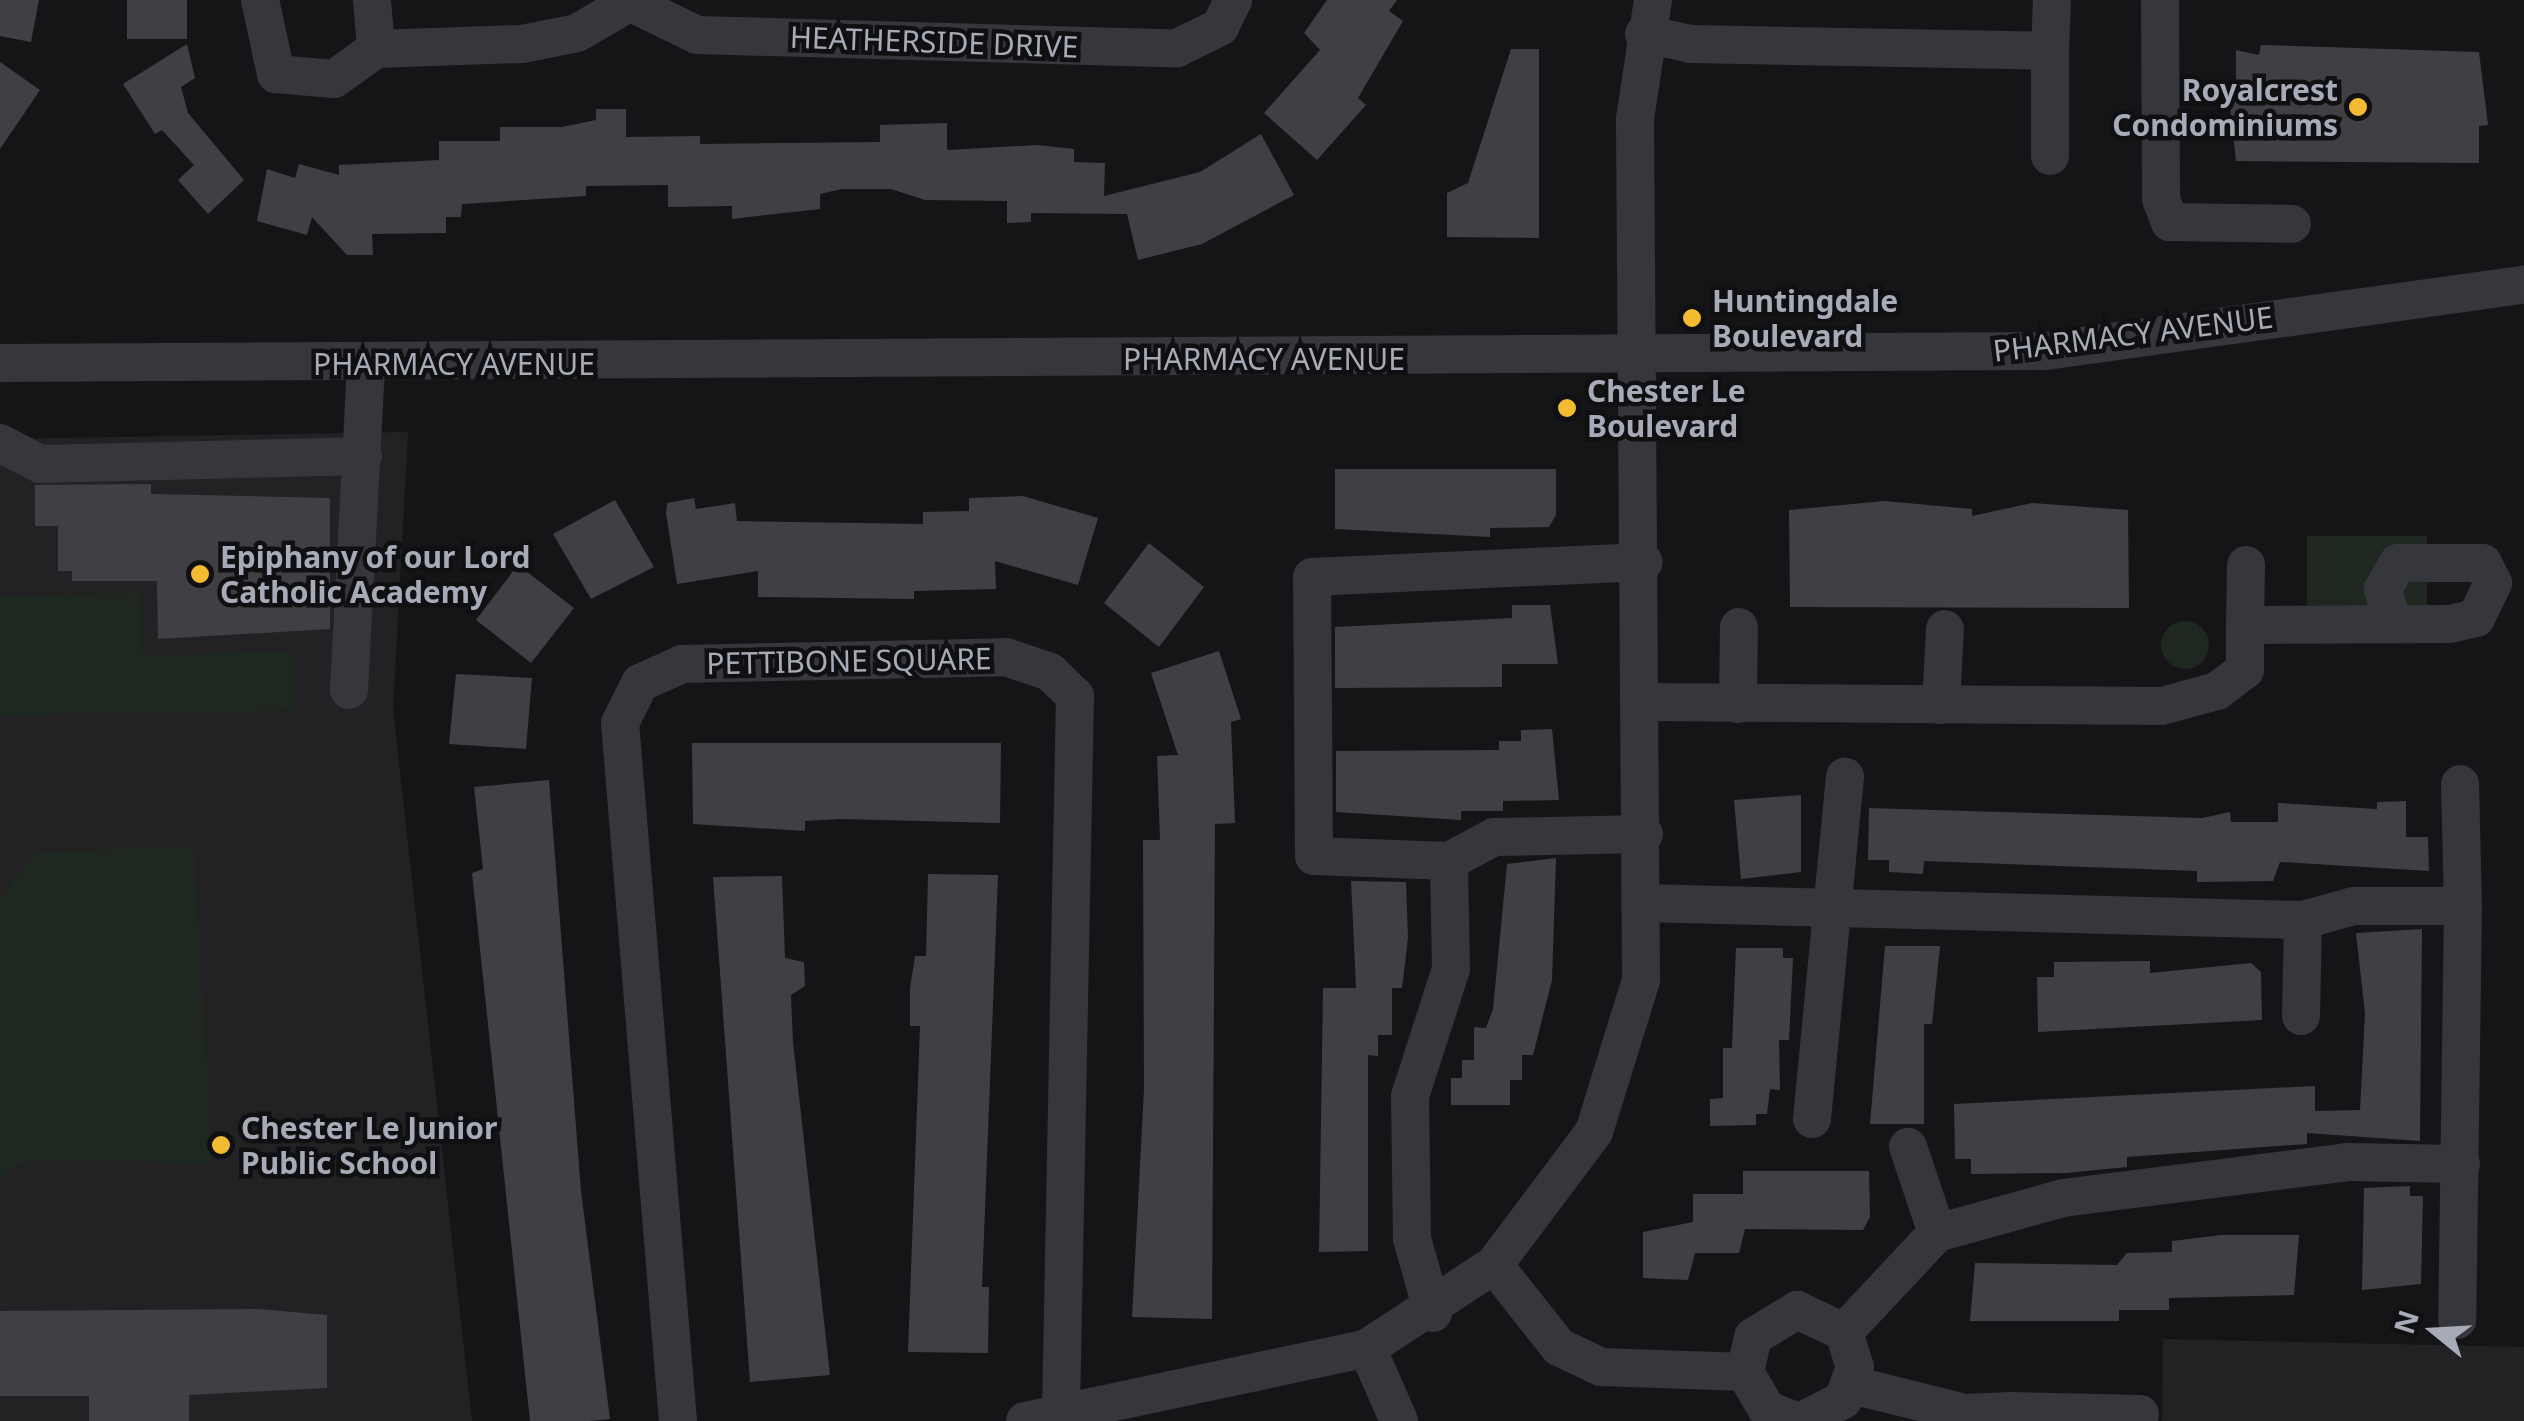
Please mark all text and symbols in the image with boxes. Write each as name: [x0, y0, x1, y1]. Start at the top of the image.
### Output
street label: HEATHERSIDE DRIVE: [789, 19, 1079, 65]
place label: Royalcrest Condominiums: [2112, 72, 2338, 142]
marker: Royalcrest Condominiums: [2347, 96, 2369, 118]
place label: Huntingdale Boulevard: [1712, 283, 1898, 354]
street label: PHARMACY AVENUE: [1991, 299, 2275, 369]
marker: Huntingdale Boulevard: [1681, 307, 1703, 329]
street label: PHARMACY AVENUE: [1123, 341, 1405, 377]
street label: PHARMACY AVENUE: [313, 346, 595, 382]
place label: Chester Le Boulevard: [1587, 373, 1746, 444]
marker: Chester Le Boulevard: [1556, 397, 1578, 419]
place label: Epiphany of our Lord Catholic Academy: [220, 539, 530, 610]
marker: Epiphany of our Lord Catholic Academy: [189, 563, 211, 585]
street label: PETTIBONE SQUARE: [706, 641, 992, 681]
place label: Chester Le Junior Public School: [241, 1110, 497, 1180]
marker: Chester Le Junior Public School: [210, 1134, 232, 1156]
north arrow: [2384, 1281, 2484, 1381]
text: N: [2384, 1305, 2427, 1338]

